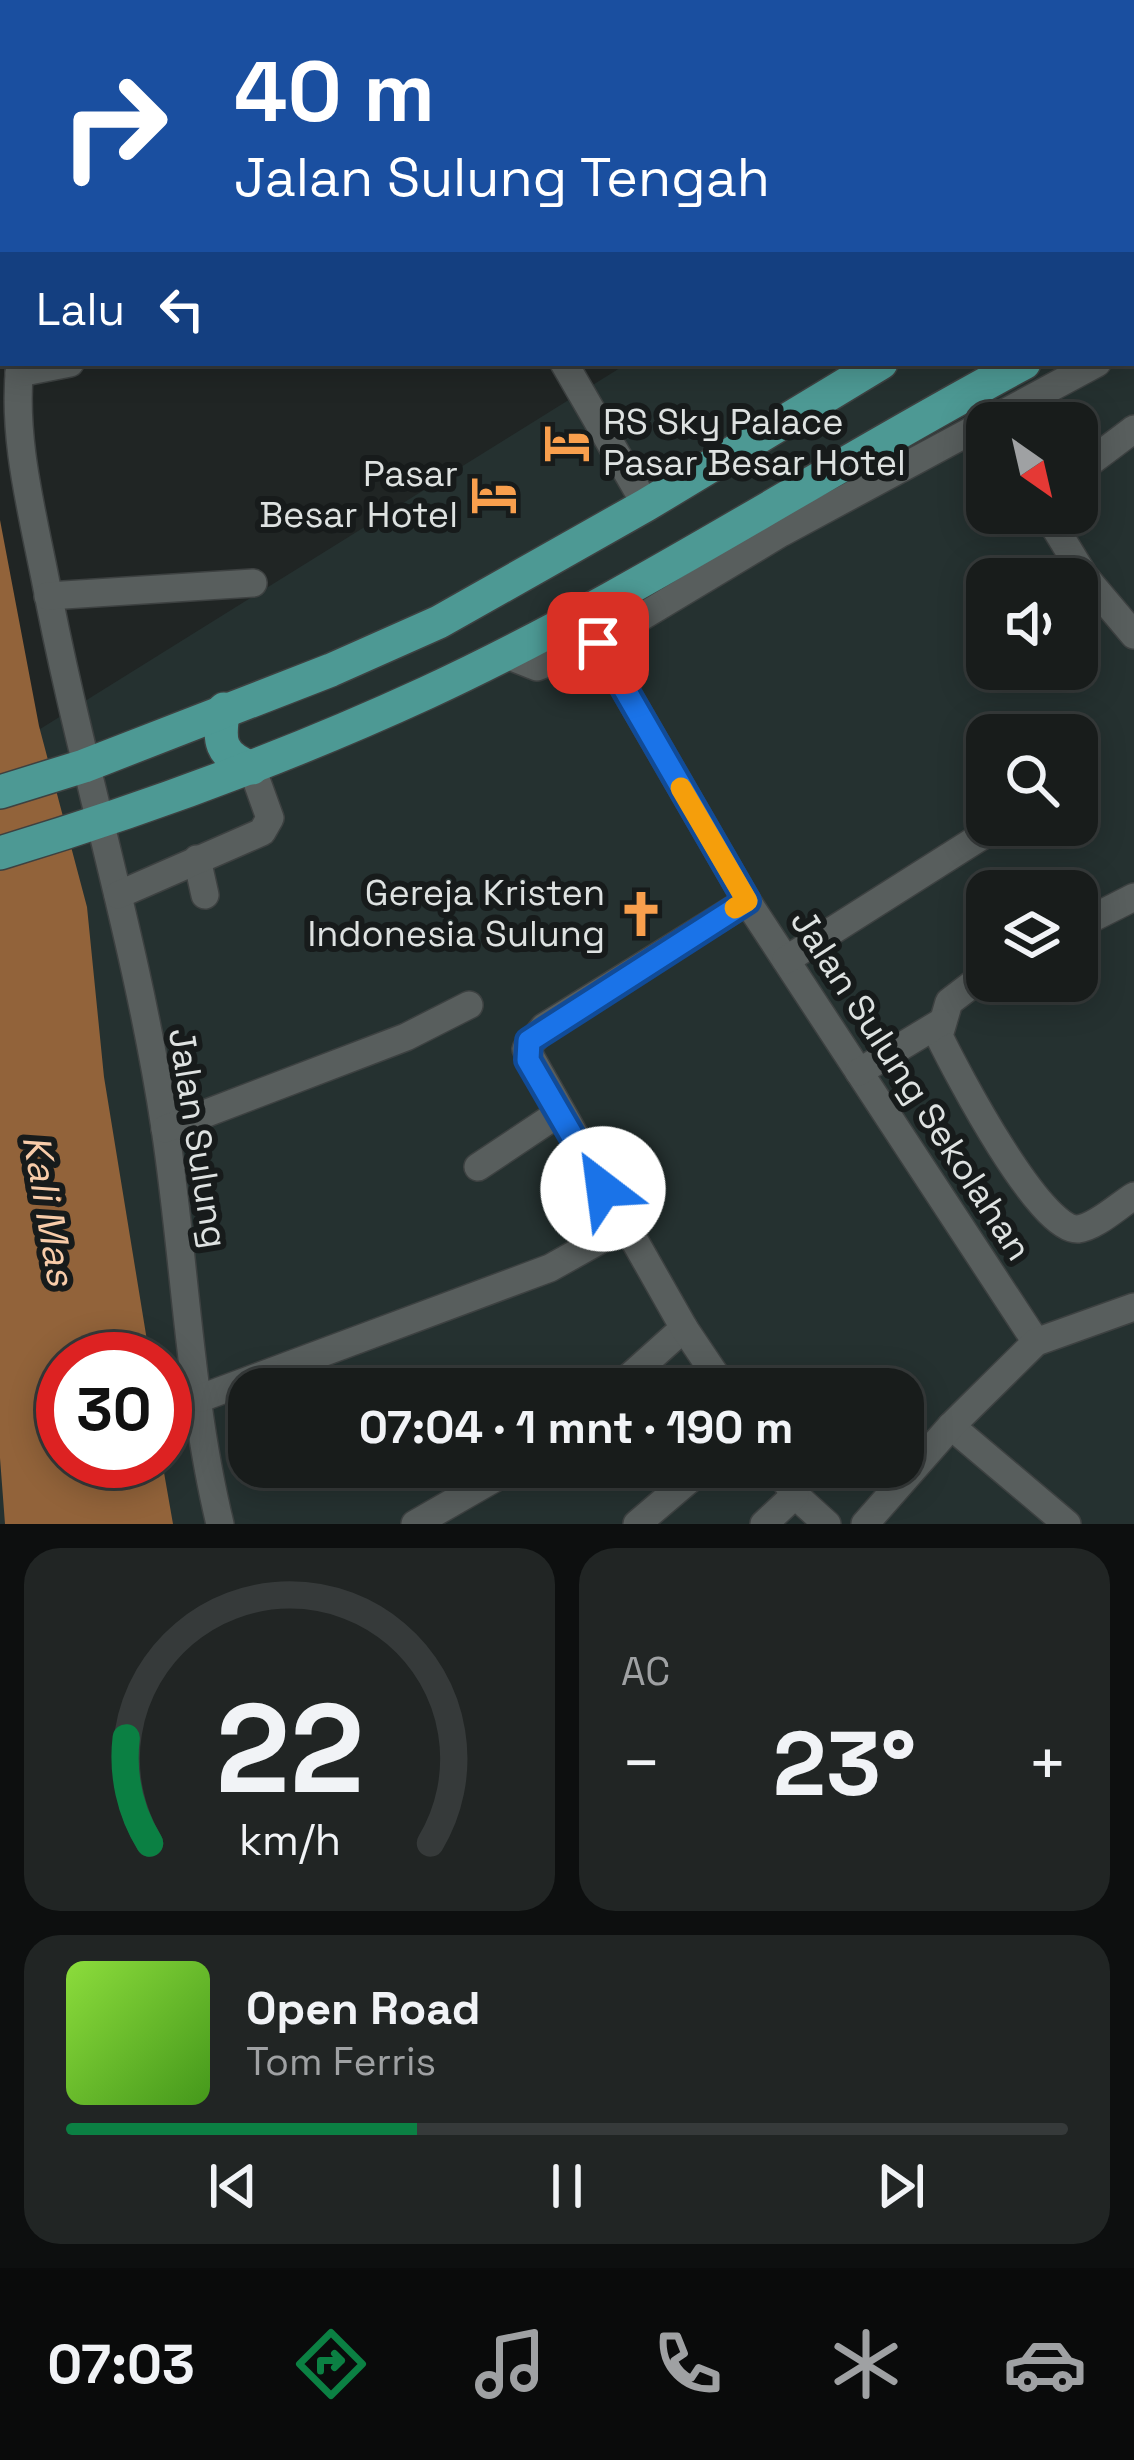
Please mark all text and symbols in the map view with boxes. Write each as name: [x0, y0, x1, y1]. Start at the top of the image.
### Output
text: 40 m: [234, 38, 435, 146]
icon: right: [36, 48, 192, 204]
text: Jalan Sulung Tengah: [234, 143, 770, 212]
icon: left: [149, 276, 215, 342]
text: Lalu: [36, 281, 125, 338]
place label: RS Sky Palace Pasar Besar Hotel: [603, 399, 906, 486]
north arrow: [966, 402, 1098, 534]
map controls: [966, 402, 1098, 1002]
hotel icon: RS Sky Palace Pasar Besar Hotel: [542, 418, 592, 468]
place label: Pasar Besar Hotel: [259, 451, 458, 538]
hotel icon: Pasar Besar Hotel: [469, 470, 519, 520]
button: sound: [966, 558, 1098, 690]
pin: [547, 592, 649, 694]
icon: arrive: [565, 610, 631, 676]
button: search: [966, 714, 1098, 846]
place label: Gereja Kristen Indonesia Sulung: [307, 870, 605, 957]
button: layers: [966, 870, 1098, 1002]
church icon: Gereja Kristen Indonesia Sulung: [616, 889, 666, 939]
street label: Jalan Sulung Sekolahan: [780, 901, 1042, 1269]
street label: Jalan Sulung: [158, 1025, 238, 1251]
position arrow: [540, 1126, 666, 1252]
water label: Kali Mas: [12, 1131, 87, 1290]
speed limit sign: 30: [36, 1332, 192, 1488]
text: 07:04 · 1 mnt · 190 m: [359, 1399, 793, 1456]
text: AC: [621, 1647, 670, 1696]
text: 22: [215, 1669, 364, 1828]
text: 23°: [773, 1706, 916, 1821]
text: −: [621, 1721, 662, 1805]
text: +: [1027, 1721, 1068, 1805]
text: km/h: [238, 1812, 341, 1867]
text: Open Road: [246, 1980, 481, 2037]
text: Tom Ferris: [246, 2037, 436, 2086]
icon: previous: [200, 2153, 266, 2219]
icon: pause: [534, 2153, 600, 2219]
icon: next: [868, 2153, 934, 2219]
icon: directions: [289, 2322, 373, 2406]
icon: music: [468, 2322, 552, 2406]
icon: phone: [646, 2322, 730, 2406]
icon: climate: [824, 2322, 908, 2406]
icon: car: [1003, 2322, 1087, 2406]
text: 07:03: [47, 2330, 195, 2399]

